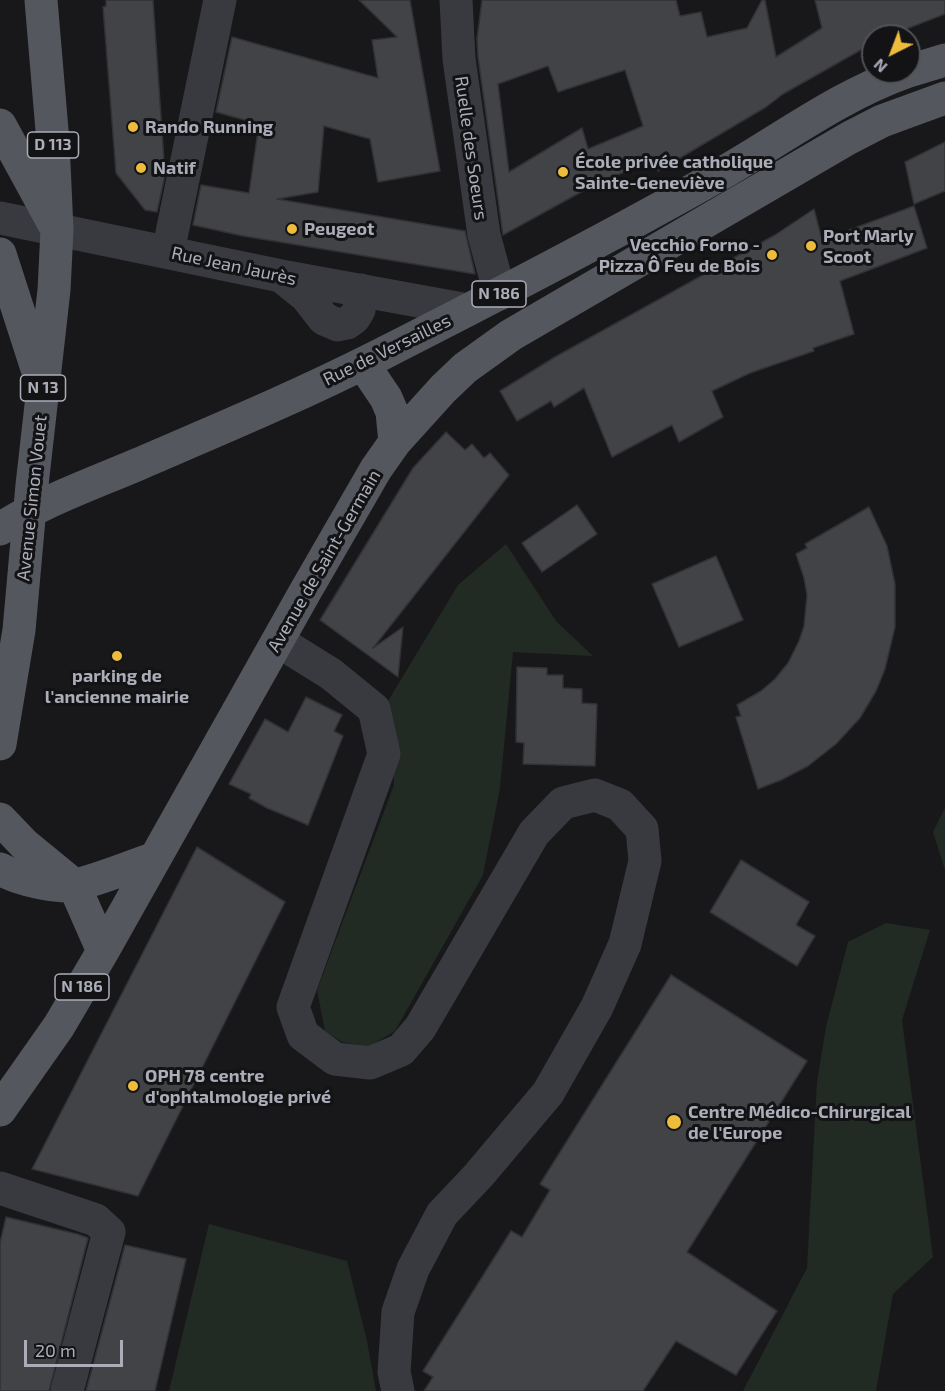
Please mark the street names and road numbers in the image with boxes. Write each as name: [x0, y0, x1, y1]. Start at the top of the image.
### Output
street label: Ruelle des Soeurs: [450, 75, 492, 221]
road number: D 113: [28, 132, 78, 158]
street label: Rue Jean Jaurès: [170, 242, 298, 290]
road number: N 186: [472, 281, 526, 307]
street label: Rue de Versailles: [320, 310, 454, 390]
road number: N 13: [20, 375, 66, 401]
street label: Avenue Simon Vouet: [13, 414, 51, 582]
street label: Avenue de Saint-Germain: [263, 466, 385, 656]
road number: N 186: [55, 974, 109, 1000]

